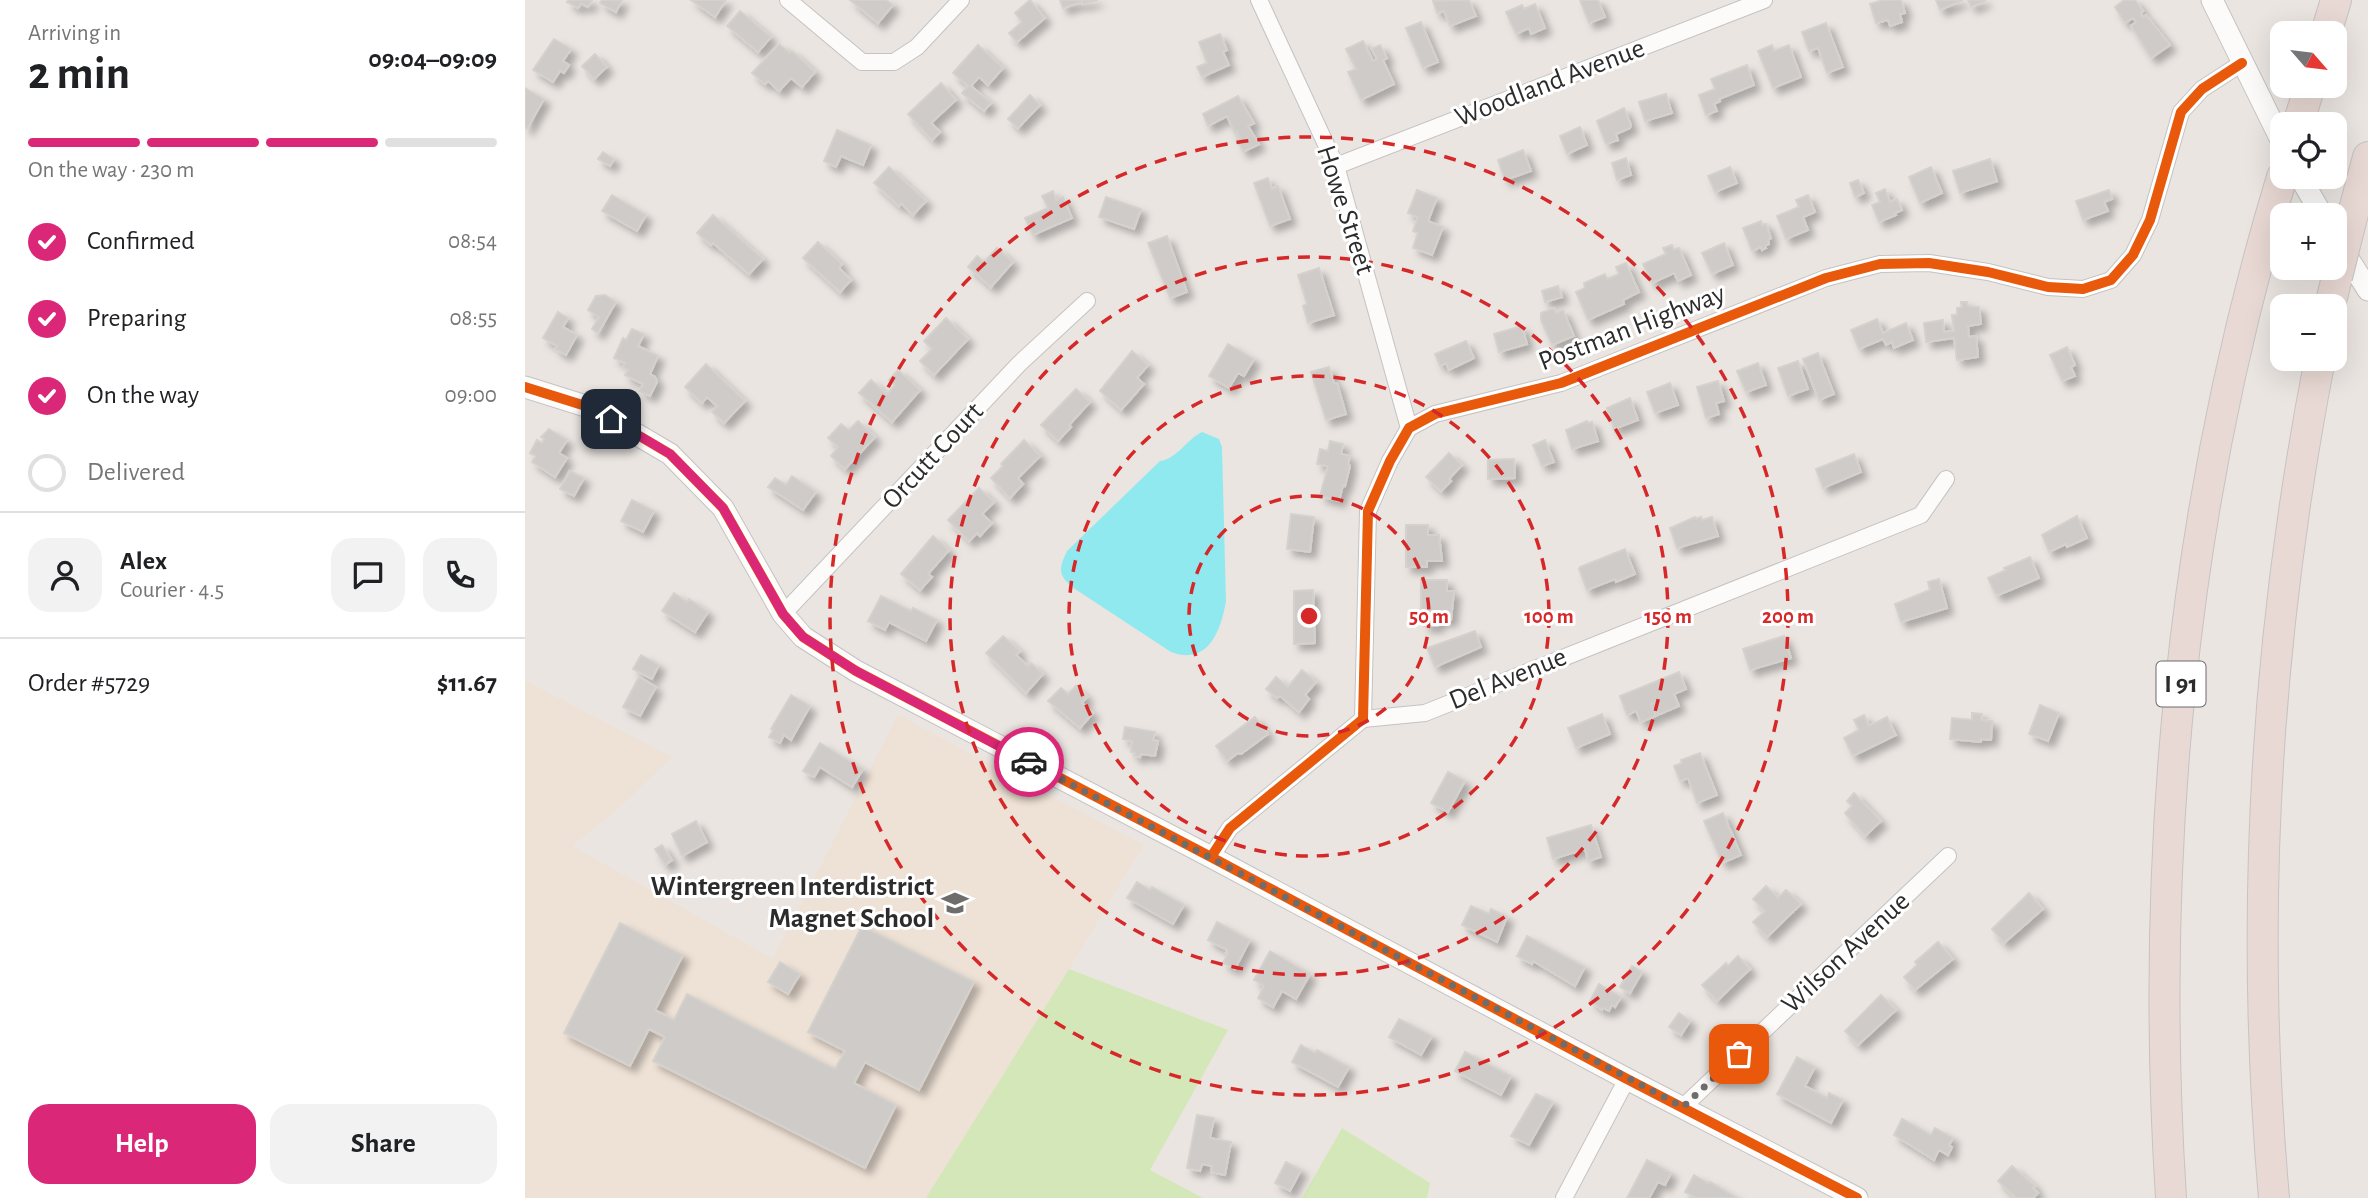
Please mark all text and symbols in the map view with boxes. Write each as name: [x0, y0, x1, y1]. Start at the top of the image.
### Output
north arrow: [2270, 21, 2347, 98]
map controls: [2270, 21, 2347, 371]
text: Arriving in: [28, 22, 121, 45]
street label: Woodland Avenue: [1451, 34, 1649, 132]
text: 09:04–09:09: [368, 46, 497, 72]
text: 2 min: [28, 51, 130, 97]
button: locate: [2270, 112, 2347, 189]
street label: Howe Street: [1311, 142, 1379, 278]
text: On the way · 230 m: [28, 159, 194, 182]
button: +: [2270, 203, 2347, 280]
icon: check: [28, 223, 66, 261]
text: Confirmed: [87, 228, 195, 254]
text: 08:54: [448, 230, 497, 253]
street label: Postman Highway: [1535, 280, 1729, 376]
button: −: [2270, 294, 2347, 371]
icon: check: [28, 300, 66, 338]
text: Preparing: [87, 305, 186, 331]
text: 08:55: [449, 307, 497, 330]
icon: check: [28, 377, 66, 415]
text: On the way: [87, 382, 199, 408]
text: 09:00: [444, 384, 497, 407]
pin: [581, 389, 641, 449]
street label: Orcutt Court: [877, 397, 989, 515]
icon: home: [592, 400, 630, 438]
text: Delivered: [87, 459, 185, 485]
button: person: [28, 538, 102, 612]
button: chat: [331, 538, 405, 612]
button: phone: [423, 538, 497, 612]
text: Alex: [120, 548, 167, 574]
text: Courier · 4.5: [120, 579, 224, 602]
centre of rings: [1297, 604, 1321, 628]
text: 50 m: [1409, 606, 1449, 627]
text: 100 m: [1524, 606, 1574, 627]
text: 150 m: [1644, 606, 1692, 627]
text: 200 m: [1762, 606, 1814, 627]
street label: Del Avenue: [1445, 643, 1571, 715]
road number: I 91: [2157, 662, 2205, 706]
text: Order #5729: [28, 670, 150, 696]
text: $11.67: [437, 670, 497, 696]
courier: [994, 727, 1064, 797]
icon: car: [1010, 743, 1048, 781]
place label: Wintergreen Interdistrict Magnet School: [651, 873, 935, 933]
street label: Wilson Avenue: [1777, 887, 1915, 1019]
school or university icon: Wintergreen Interdistrict Magnet School: [940, 888, 970, 918]
pin: [1709, 1024, 1769, 1084]
icon: bag: [1720, 1035, 1758, 1073]
button: Help: [28, 1104, 256, 1184]
button: Share: [270, 1104, 497, 1184]

